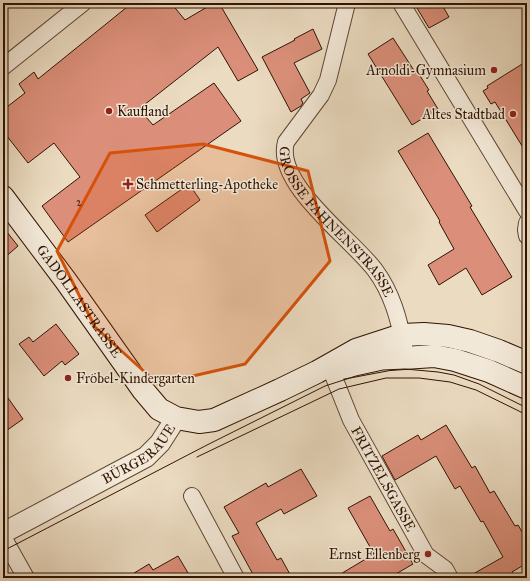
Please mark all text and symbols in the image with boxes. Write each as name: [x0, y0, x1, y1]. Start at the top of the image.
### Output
place label: Arnoldi-Gymnasium: [365, 62, 486, 79]
marker: Arnoldi-Gymnasium: [489, 65, 499, 75]
place label: Kaufland: [117, 103, 169, 120]
marker: Kaufland: [104, 106, 114, 116]
place label: Altes Stadtbad: [421, 106, 505, 123]
marker: Altes Stadtbad: [508, 109, 518, 119]
street label: GROSSE FAHNENSTRASSE: [276, 146, 397, 299]
place label: Schmetterling-Apotheke: [136, 176, 278, 193]
marker: Schmetterling-Apotheke: [123, 179, 133, 189]
house number: 2: [76, 195, 82, 209]
street label: GADOLLASTRASSE: [33, 241, 126, 361]
place label: Fröbel-Kindergarten: [76, 370, 195, 387]
marker: Fröbel-Kindergarten: [63, 373, 73, 383]
street label: BÜRGERAUE: [99, 421, 179, 487]
street label: FRITZELSGASSE: [348, 423, 420, 534]
place label: Ernst Ellenberg: [329, 546, 420, 563]
marker: Ernst Ellenberg: [423, 549, 433, 559]

